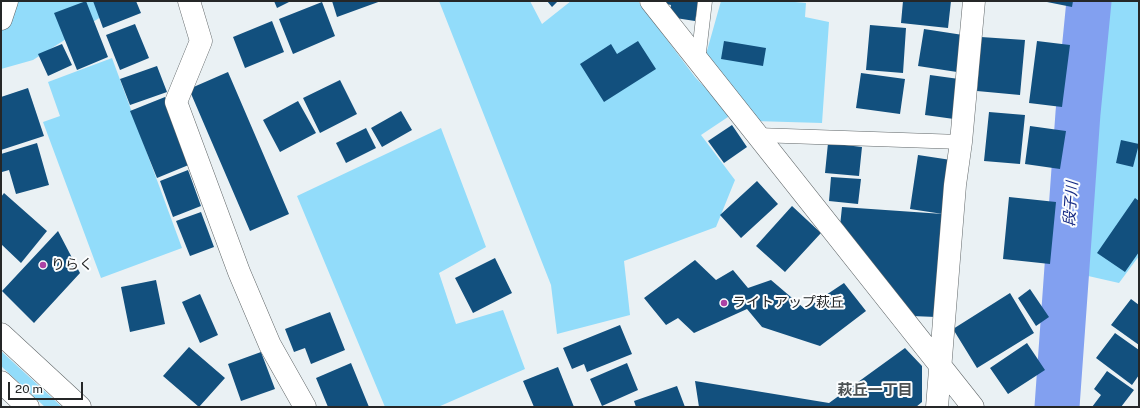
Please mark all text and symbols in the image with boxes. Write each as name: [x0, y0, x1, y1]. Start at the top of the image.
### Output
water label: 段子川: [1060, 181, 1082, 227]
place label: りらく: [51, 257, 93, 273]
marker: りらく: [38, 260, 48, 270]
place label: ライトアップ萩丘: [732, 295, 844, 311]
marker: ライトアップ萩丘: [719, 298, 729, 308]
scale bar: [10, 374, 85, 400]
district label: 萩丘一丁目: [838, 381, 912, 399]
text: 20 m: [15, 382, 43, 396]

